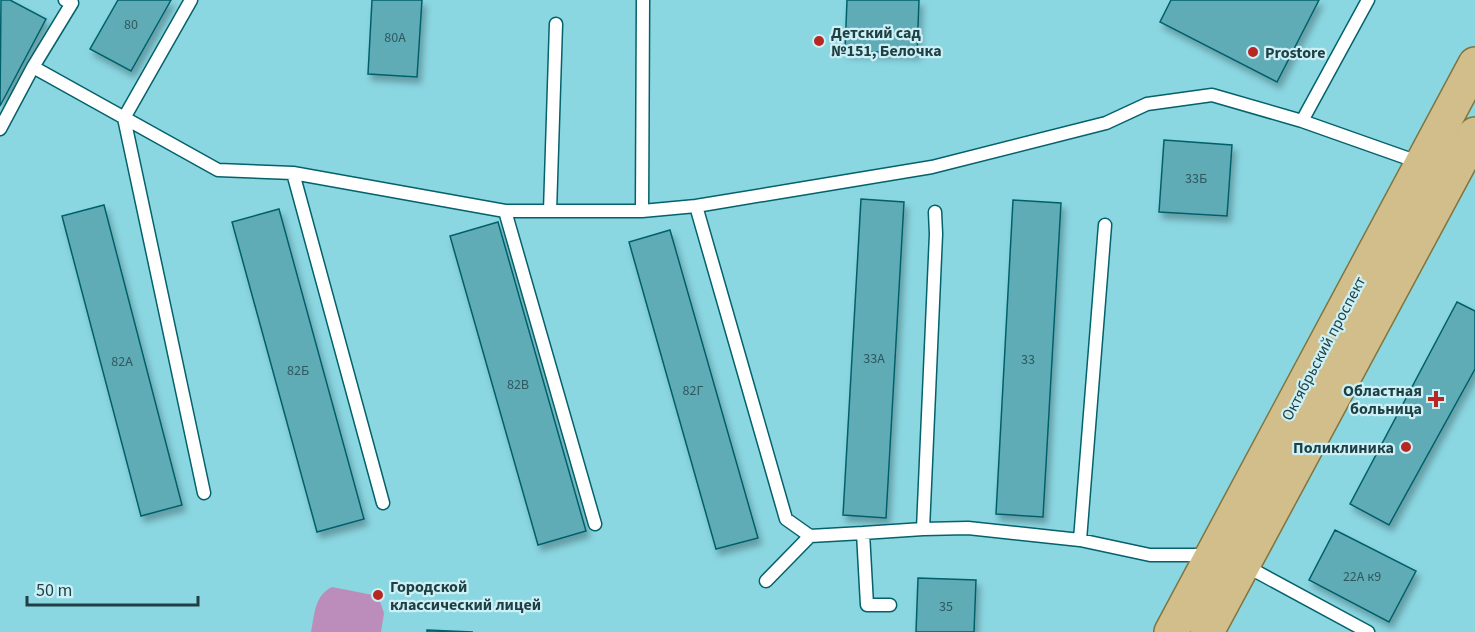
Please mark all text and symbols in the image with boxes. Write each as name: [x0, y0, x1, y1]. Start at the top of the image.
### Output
house number: 80: [124, 15, 138, 35]
place label: Детский сад №151, Белочка: [831, 22, 942, 62]
house number: 80А: [384, 28, 406, 48]
marker: Детский сад №151, Белочка: [812, 34, 826, 48]
place label: Prostore: [1265, 42, 1326, 64]
marker: Prostore: [1246, 45, 1260, 59]
house number: 33Б: [1185, 169, 1207, 189]
street label: Октябрьский проспект: [1276, 272, 1371, 425]
house number: 33А: [863, 349, 885, 369]
house number: 33: [1021, 350, 1035, 370]
house number: 82А: [111, 352, 133, 372]
house number: 82Б: [287, 361, 309, 381]
house number: 82В: [507, 375, 529, 395]
place label: Областная больница: [1343, 380, 1422, 420]
house number: 82Г: [683, 381, 703, 401]
marker: Областная больница: [1427, 390, 1445, 408]
place label: Поликлиника: [1293, 437, 1394, 459]
marker: Поликлиника: [1399, 440, 1413, 454]
house number: 22А к9: [1343, 567, 1381, 587]
scale bar: [27, 569, 198, 607]
place label: Городской классический лицей: [390, 576, 541, 616]
text: 50 m: [36, 578, 72, 603]
marker: Городской классический лицей: [371, 588, 385, 602]
house number: 35: [939, 597, 953, 617]

